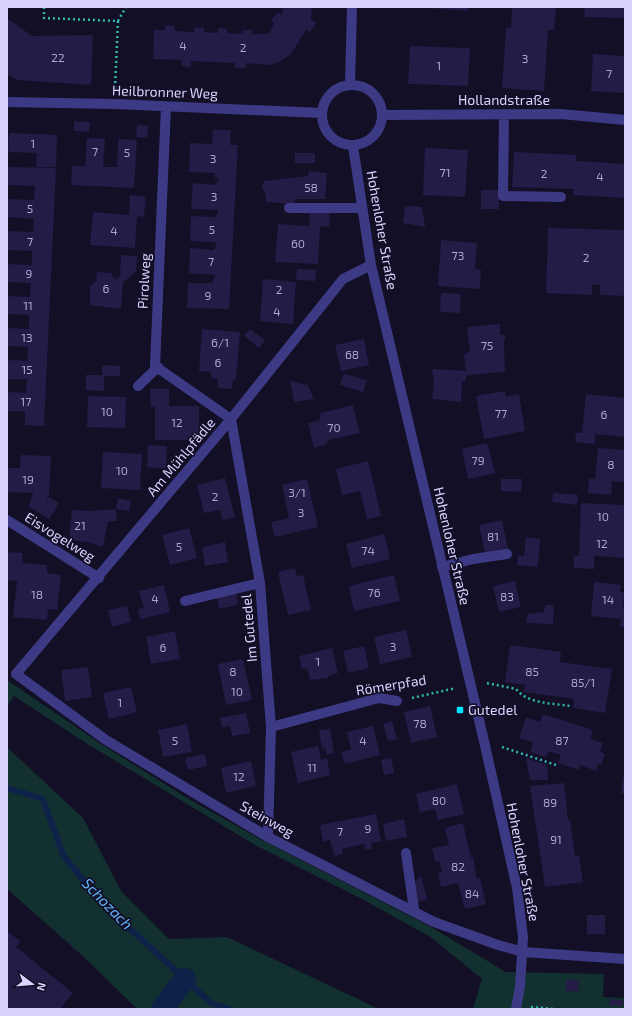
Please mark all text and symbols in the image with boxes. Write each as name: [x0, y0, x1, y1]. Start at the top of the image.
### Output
house number: 4: [179, 38, 187, 52]
house number: 2: [240, 40, 247, 54]
house number: 22: [51, 50, 65, 64]
house number: 3: [522, 51, 528, 65]
house number: 1: [437, 58, 441, 72]
house number: 7: [606, 66, 612, 80]
street label: Heilbronner Weg: [112, 81, 219, 102]
street label: Hollandstraße: [458, 91, 550, 108]
house number: 1: [31, 136, 35, 150]
house number: 7: [92, 144, 98, 158]
house number: 5: [124, 145, 130, 159]
house number: 3: [210, 151, 216, 165]
house number: 71: [440, 165, 450, 179]
house number: 2: [541, 166, 548, 180]
street label: Hohenloher Straße: [364, 169, 401, 291]
house number: 4: [596, 169, 604, 183]
house number: 58: [304, 180, 318, 194]
house number: 3: [211, 189, 217, 203]
house number: 5: [27, 201, 33, 215]
house number: 5: [209, 222, 215, 236]
house number: 4: [110, 223, 118, 237]
house number: 7: [27, 234, 33, 248]
house number: 60: [291, 236, 305, 250]
house number: 73: [452, 248, 464, 262]
house number: 2: [583, 250, 590, 264]
street label: Pirolweg: [134, 252, 153, 309]
house number: 7: [208, 254, 214, 268]
house number: 9: [26, 266, 33, 280]
house number: 6: [103, 281, 110, 295]
house number: 2: [276, 282, 283, 296]
house number: 9: [205, 288, 212, 302]
house number: 11: [23, 298, 33, 312]
house number: 4: [273, 304, 281, 318]
house number: 13: [21, 330, 33, 344]
house number: 6/1: [211, 335, 229, 349]
house number: 75: [481, 338, 493, 352]
house number: 68: [345, 347, 359, 361]
house number: 6: [215, 355, 222, 369]
house number: 15: [21, 362, 33, 376]
house number: 17: [21, 394, 31, 408]
house number: 10: [101, 404, 113, 418]
house number: 77: [495, 406, 507, 420]
house number: 6: [601, 407, 608, 421]
street label: Am Mühlpfädle: [143, 414, 218, 499]
house number: 12: [171, 415, 183, 429]
house number: 70: [327, 420, 341, 434]
house number: 79: [471, 453, 485, 467]
house number: 8: [607, 457, 615, 471]
house number: 10: [116, 463, 128, 477]
house number: 19: [22, 472, 34, 486]
house number: 3/1: [288, 485, 306, 499]
street label: Hohenloher Straße: [431, 485, 474, 607]
house number: 2: [212, 489, 219, 503]
house number: 3: [298, 505, 304, 519]
street label: Eisvogelweg: [22, 508, 99, 565]
house number: 10: [597, 509, 609, 523]
house number: 21: [74, 518, 86, 532]
house number: 81: [487, 529, 499, 543]
house number: 12: [596, 536, 608, 550]
house number: 5: [176, 539, 182, 553]
house number: 74: [361, 543, 375, 557]
house number: 76: [367, 585, 381, 599]
house number: 18: [31, 587, 43, 601]
house number: 83: [500, 589, 514, 603]
house number: 4: [151, 591, 159, 605]
street label: Im Gutedel: [237, 592, 260, 663]
house number: 14: [602, 592, 614, 606]
house number: 3: [390, 639, 396, 653]
house number: 6: [160, 640, 167, 654]
house number: 1: [316, 654, 320, 668]
house number: 8: [229, 664, 237, 678]
house number: 85: [525, 664, 539, 678]
street label: Römerpfad: [354, 671, 427, 698]
house number: 85/1: [571, 675, 595, 689]
house number: 10: [231, 684, 243, 698]
house number: 1: [118, 695, 122, 709]
place label: Gutedel: [468, 701, 518, 718]
marker: Gutedel: [455, 705, 465, 715]
house number: 78: [413, 716, 427, 730]
house number: 5: [172, 733, 178, 747]
house number: 4: [359, 733, 367, 747]
house number: 87: [555, 733, 569, 747]
house number: 11: [307, 760, 317, 774]
house number: 12: [233, 769, 245, 783]
house number: 80: [432, 793, 446, 807]
house number: 89: [543, 795, 557, 809]
street label: Steinweg: [237, 797, 297, 840]
street label: Hohenloher Straße: [504, 801, 543, 923]
house number: 9: [365, 821, 372, 835]
house number: 7: [337, 824, 343, 838]
house number: 91: [550, 832, 562, 846]
house number: 82: [451, 859, 465, 873]
water label: Schozach: [79, 874, 137, 933]
house number: 84: [465, 886, 479, 900]
north arrow: [12, 964, 52, 1004]
text: N: [35, 981, 49, 993]

